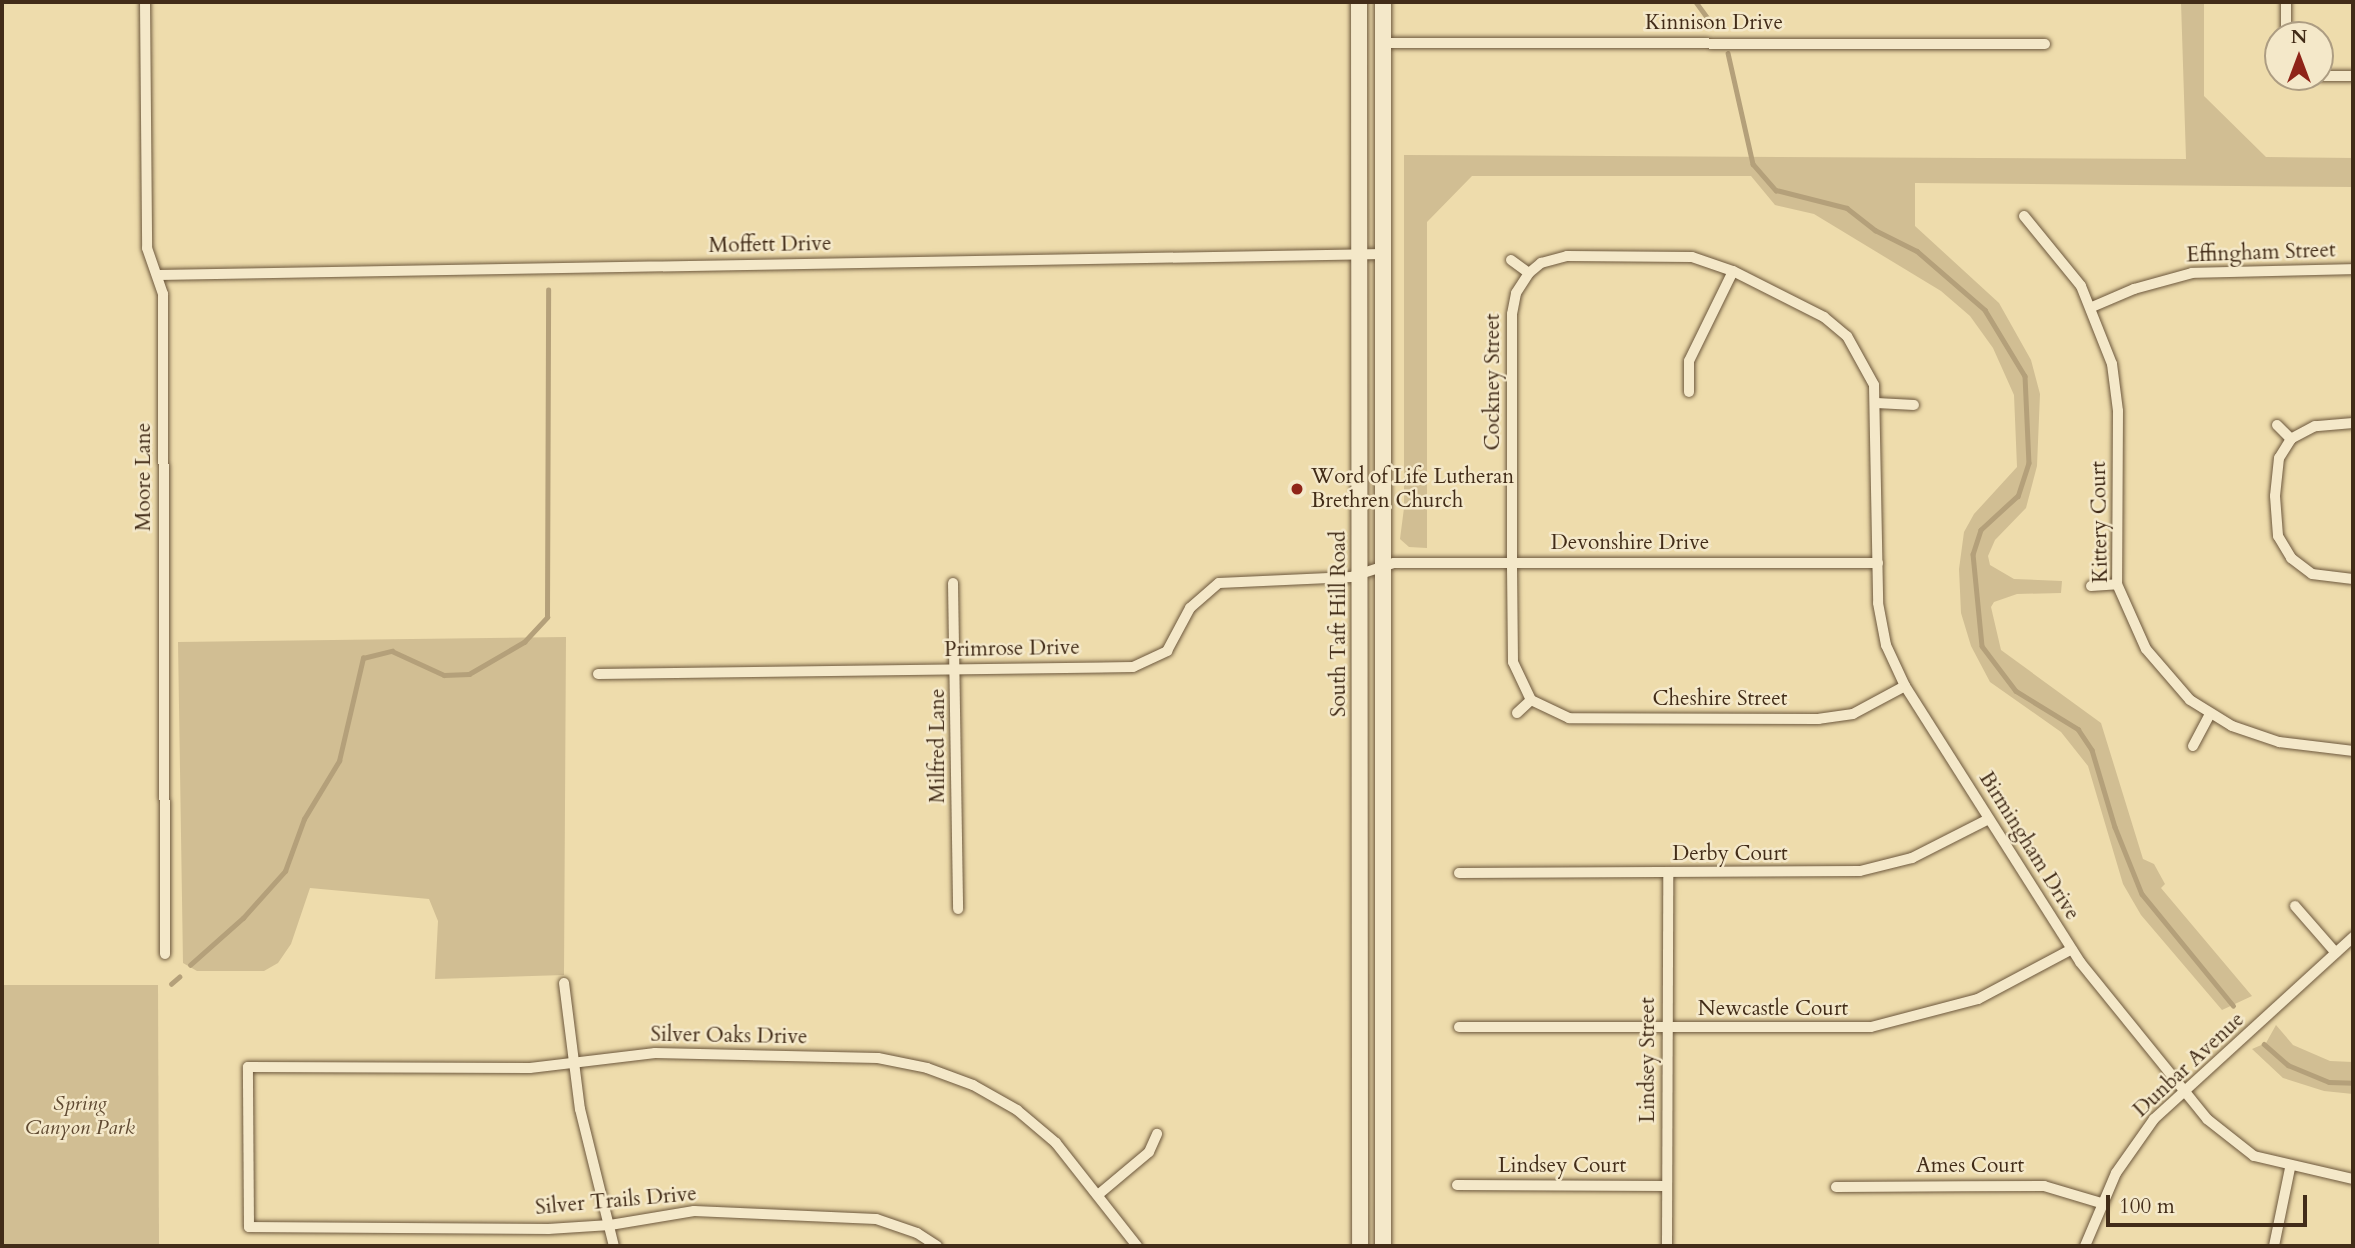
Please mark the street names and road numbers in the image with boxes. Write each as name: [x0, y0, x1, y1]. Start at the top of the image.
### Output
street label: Kinnison Drive: [1645, 10, 1783, 36]
street label: Moffett Drive: [708, 231, 832, 259]
street label: Effingham Street: [2186, 238, 2336, 268]
street label: Cockney Street: [1480, 314, 1506, 450]
street label: Moore Lane: [131, 423, 157, 531]
street label: Kittery Court: [2086, 461, 2114, 583]
street label: Devonshire Drive: [1551, 530, 1709, 556]
street label: South Taft Hill Road: [1326, 531, 1352, 717]
street label: Primrose Drive: [944, 635, 1080, 663]
street label: Cheshire Street: [1653, 686, 1787, 712]
street label: Milfred Lane: [925, 689, 951, 803]
street label: Birmingham Drive: [1973, 767, 2085, 925]
street label: Derby Court: [1672, 841, 1788, 867]
street label: Newcastle Court: [1698, 996, 1848, 1022]
street label: Lindsey Street: [1635, 997, 1661, 1123]
street label: Dunbar Avenue: [2128, 1007, 2250, 1123]
street label: Silver Oaks Drive: [650, 1022, 808, 1050]
street label: Lindsey Court: [1498, 1153, 1626, 1179]
street label: Ames Court: [1916, 1153, 2024, 1179]
street label: Silver Trails Drive: [534, 1181, 698, 1221]

